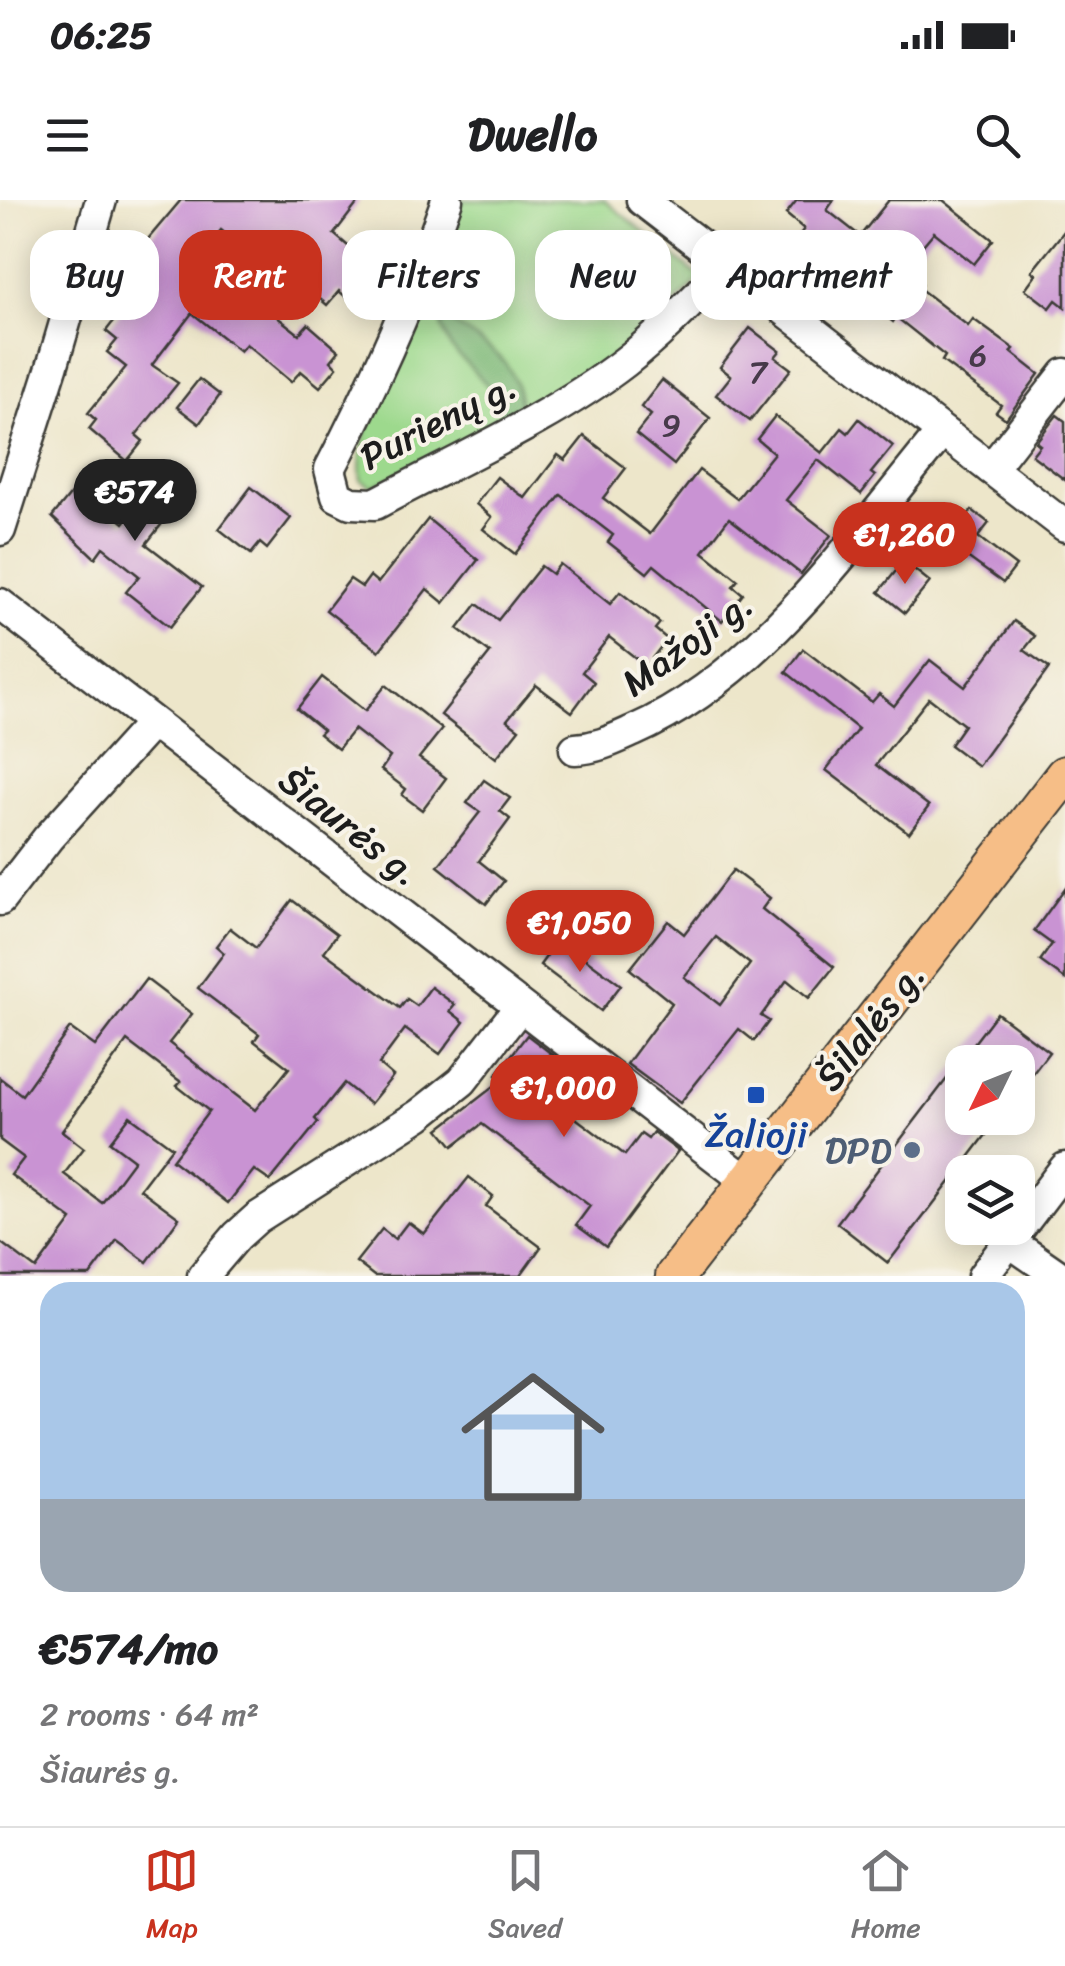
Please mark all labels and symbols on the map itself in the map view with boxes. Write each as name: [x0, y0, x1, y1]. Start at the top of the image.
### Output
house number: 6: [969, 327, 987, 384]
house number: 7: [749, 344, 769, 401]
street label: Purienų g.: [348, 353, 529, 490]
house number: 9: [661, 397, 681, 454]
pin: €574: [76, 459, 194, 544]
pin: €1,260: [824, 502, 986, 587]
street label: Mažoji g.: [607, 572, 768, 715]
street label: Šiaurės g.: [263, 749, 436, 904]
pin: €1,050: [499, 890, 661, 975]
street label: Šilalės g.: [798, 946, 943, 1106]
north arrow: [945, 1045, 1035, 1135]
pin: €1,000: [483, 1055, 645, 1140]
marker: Žalioji: [745, 1084, 767, 1106]
place label: Žalioji: [705, 1101, 809, 1168]
place label: DPD: [824, 1117, 892, 1184]
marker: DPD: [901, 1139, 923, 1161]

